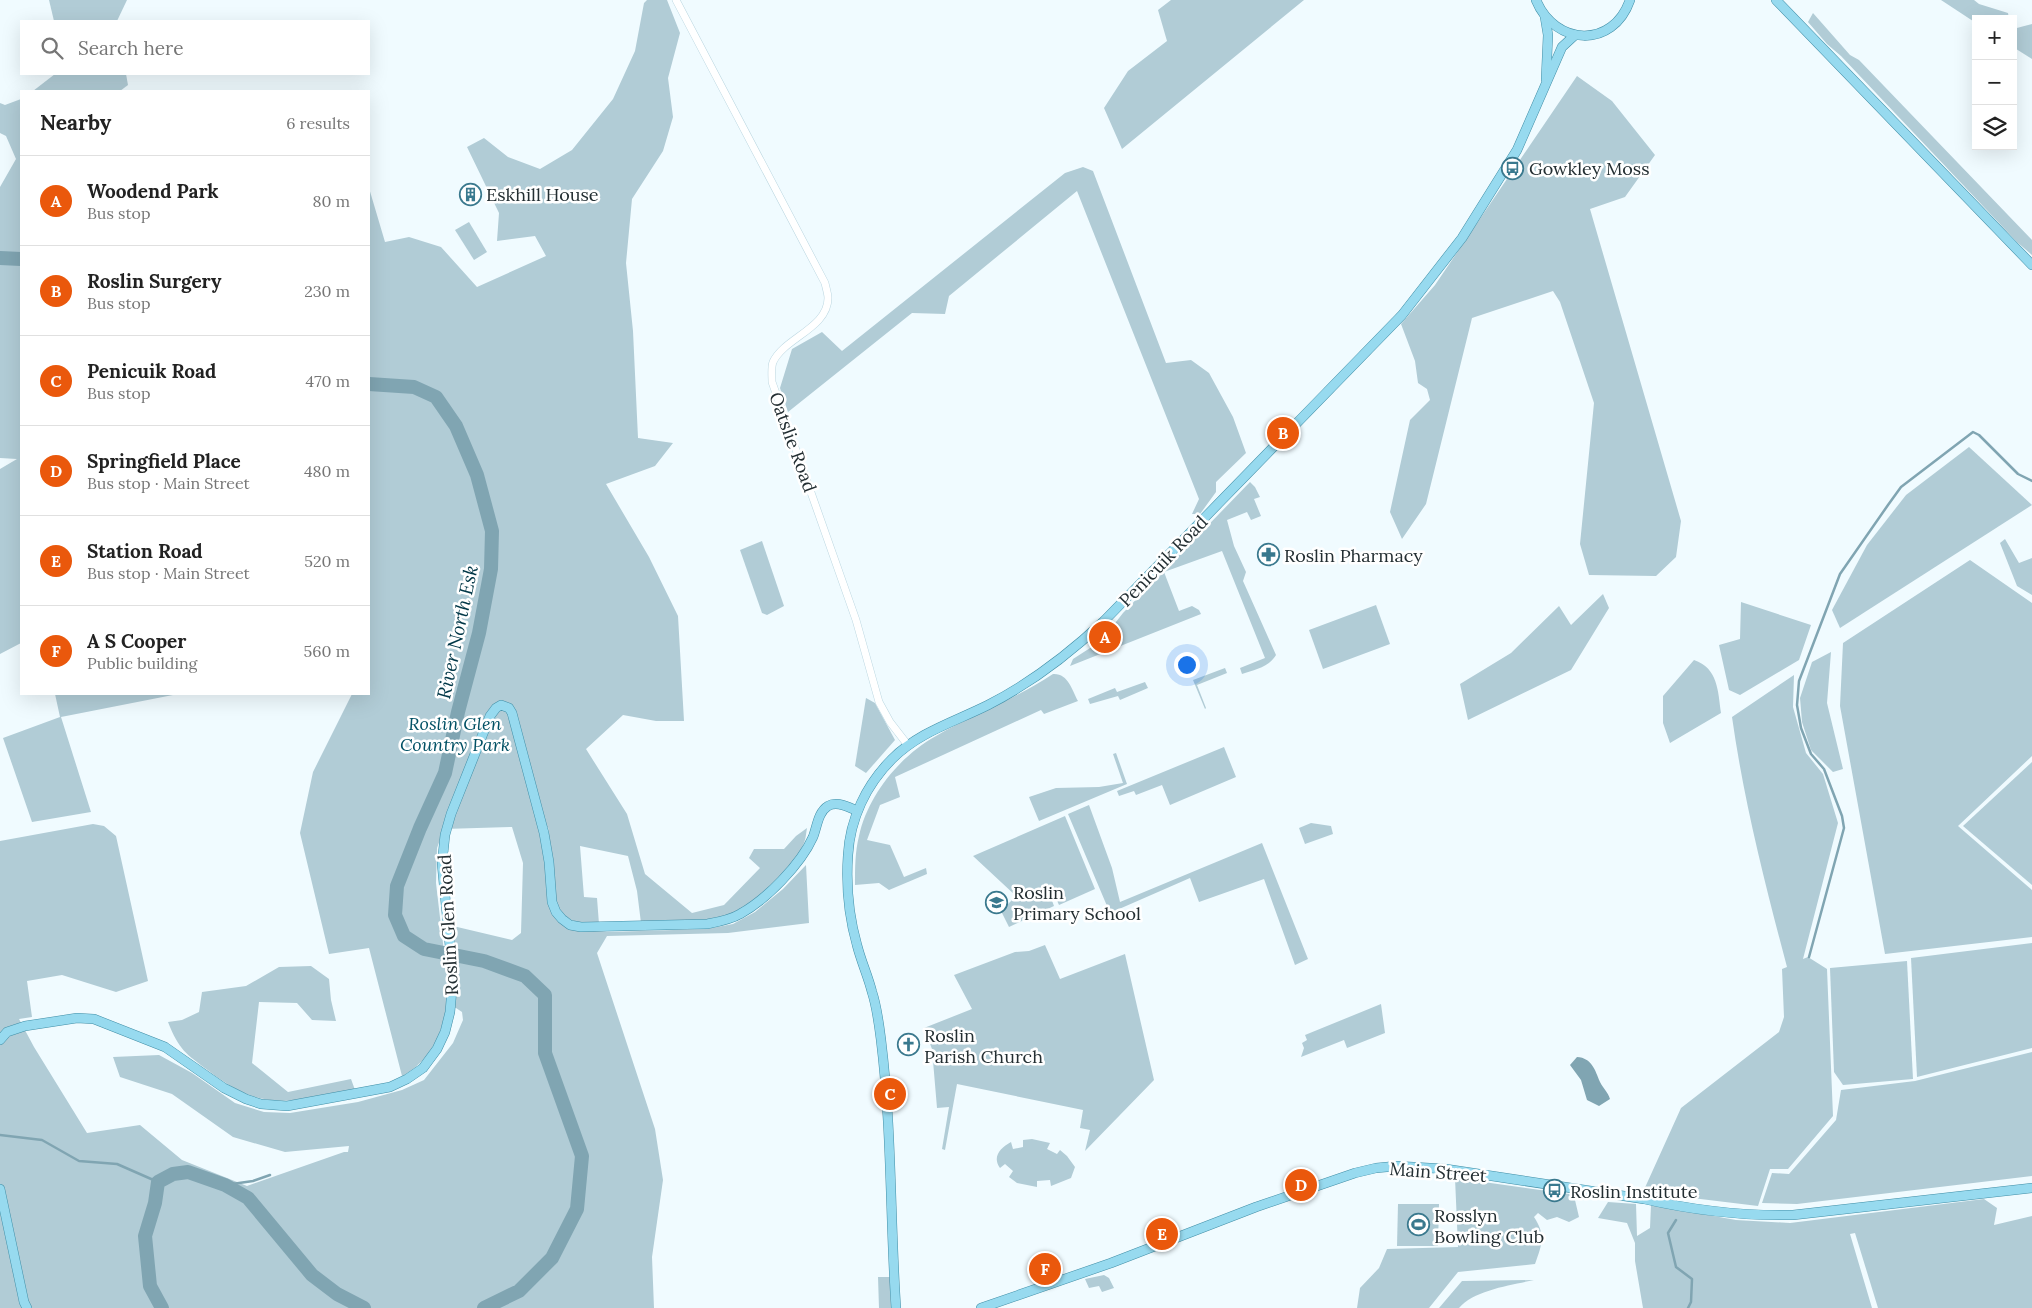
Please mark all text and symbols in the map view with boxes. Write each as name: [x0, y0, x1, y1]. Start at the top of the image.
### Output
map controls: [1972, 15, 2017, 150]
button: +: [1972, 15, 2017, 60]
search box: [20, 20, 370, 75]
icon: search: [38, 34, 66, 62]
text: Search here: [78, 36, 184, 60]
button: −: [1972, 60, 2017, 105]
button: layers: [1972, 105, 2017, 150]
text: Nearby: [40, 109, 111, 136]
text: 6 results: [286, 113, 350, 133]
bus stop icon: Gowkley Moss: [1501, 156, 1525, 180]
place label: Gowkley Moss: [1529, 157, 1650, 180]
text: Woodend Park: [87, 179, 219, 203]
building icon: Eskhill House: [458, 182, 482, 206]
place label: Eskhill House: [486, 183, 599, 206]
text: A: [51, 191, 61, 211]
text: 80 m: [313, 191, 350, 211]
text: Bus stop: [87, 203, 151, 223]
text: Roslin Surgery: [87, 269, 221, 293]
text: B: [51, 281, 61, 301]
text: 230 m: [304, 281, 350, 301]
text: Bus stop: [87, 293, 151, 313]
text: Penicuik Road: [87, 359, 216, 383]
text: C: [50, 371, 62, 391]
text: 470 m: [306, 371, 350, 391]
text: Bus stop: [87, 383, 151, 403]
street label: Oatslie Road: [764, 389, 822, 495]
pin: B: [1267, 414, 1299, 452]
text: Springfield Place: [87, 449, 241, 473]
text: D: [50, 461, 62, 481]
text: 480 m: [304, 461, 350, 481]
text: Bus stop · Main Street: [87, 473, 250, 493]
street label: Penicuik Road: [1114, 510, 1212, 611]
text: Station Road: [87, 539, 203, 563]
pharmacy icon: Roslin Pharmacy: [1256, 543, 1280, 567]
place label: Roslin Pharmacy: [1284, 544, 1423, 567]
text: E: [51, 551, 61, 571]
text: 520 m: [304, 551, 350, 571]
text: Bus stop · Main Street: [87, 563, 250, 583]
water label: River North Esk: [431, 563, 483, 701]
pin: A: [1089, 618, 1121, 656]
text: A S Cooper: [87, 629, 186, 653]
text: F: [51, 641, 61, 661]
text: 560 m: [304, 641, 350, 661]
your location: [1174, 652, 1200, 678]
text: Public building: [87, 653, 197, 673]
park label: Roslin Glen Country Park: [400, 712, 510, 756]
street label: Roslin Glen Road: [433, 854, 463, 996]
place label: Roslin Primary School: [1013, 881, 1141, 925]
school or university icon: Roslin Primary School: [985, 890, 1009, 914]
place label: Roslin Parish Church: [924, 1024, 1043, 1068]
church icon: Roslin Parish Church: [896, 1033, 920, 1057]
pin: C: [874, 1075, 906, 1113]
street label: Main Street: [1389, 1157, 1487, 1187]
pin: D: [1285, 1166, 1317, 1204]
bus stop icon: Roslin Institute: [1542, 1179, 1566, 1203]
place label: Roslin Institute: [1570, 1180, 1698, 1203]
place label: Rosslyn Bowling Club: [1434, 1204, 1544, 1248]
sports icon: Rosslyn Bowling Club: [1406, 1213, 1430, 1237]
pin: E: [1146, 1215, 1178, 1253]
pin: F: [1029, 1250, 1061, 1288]

